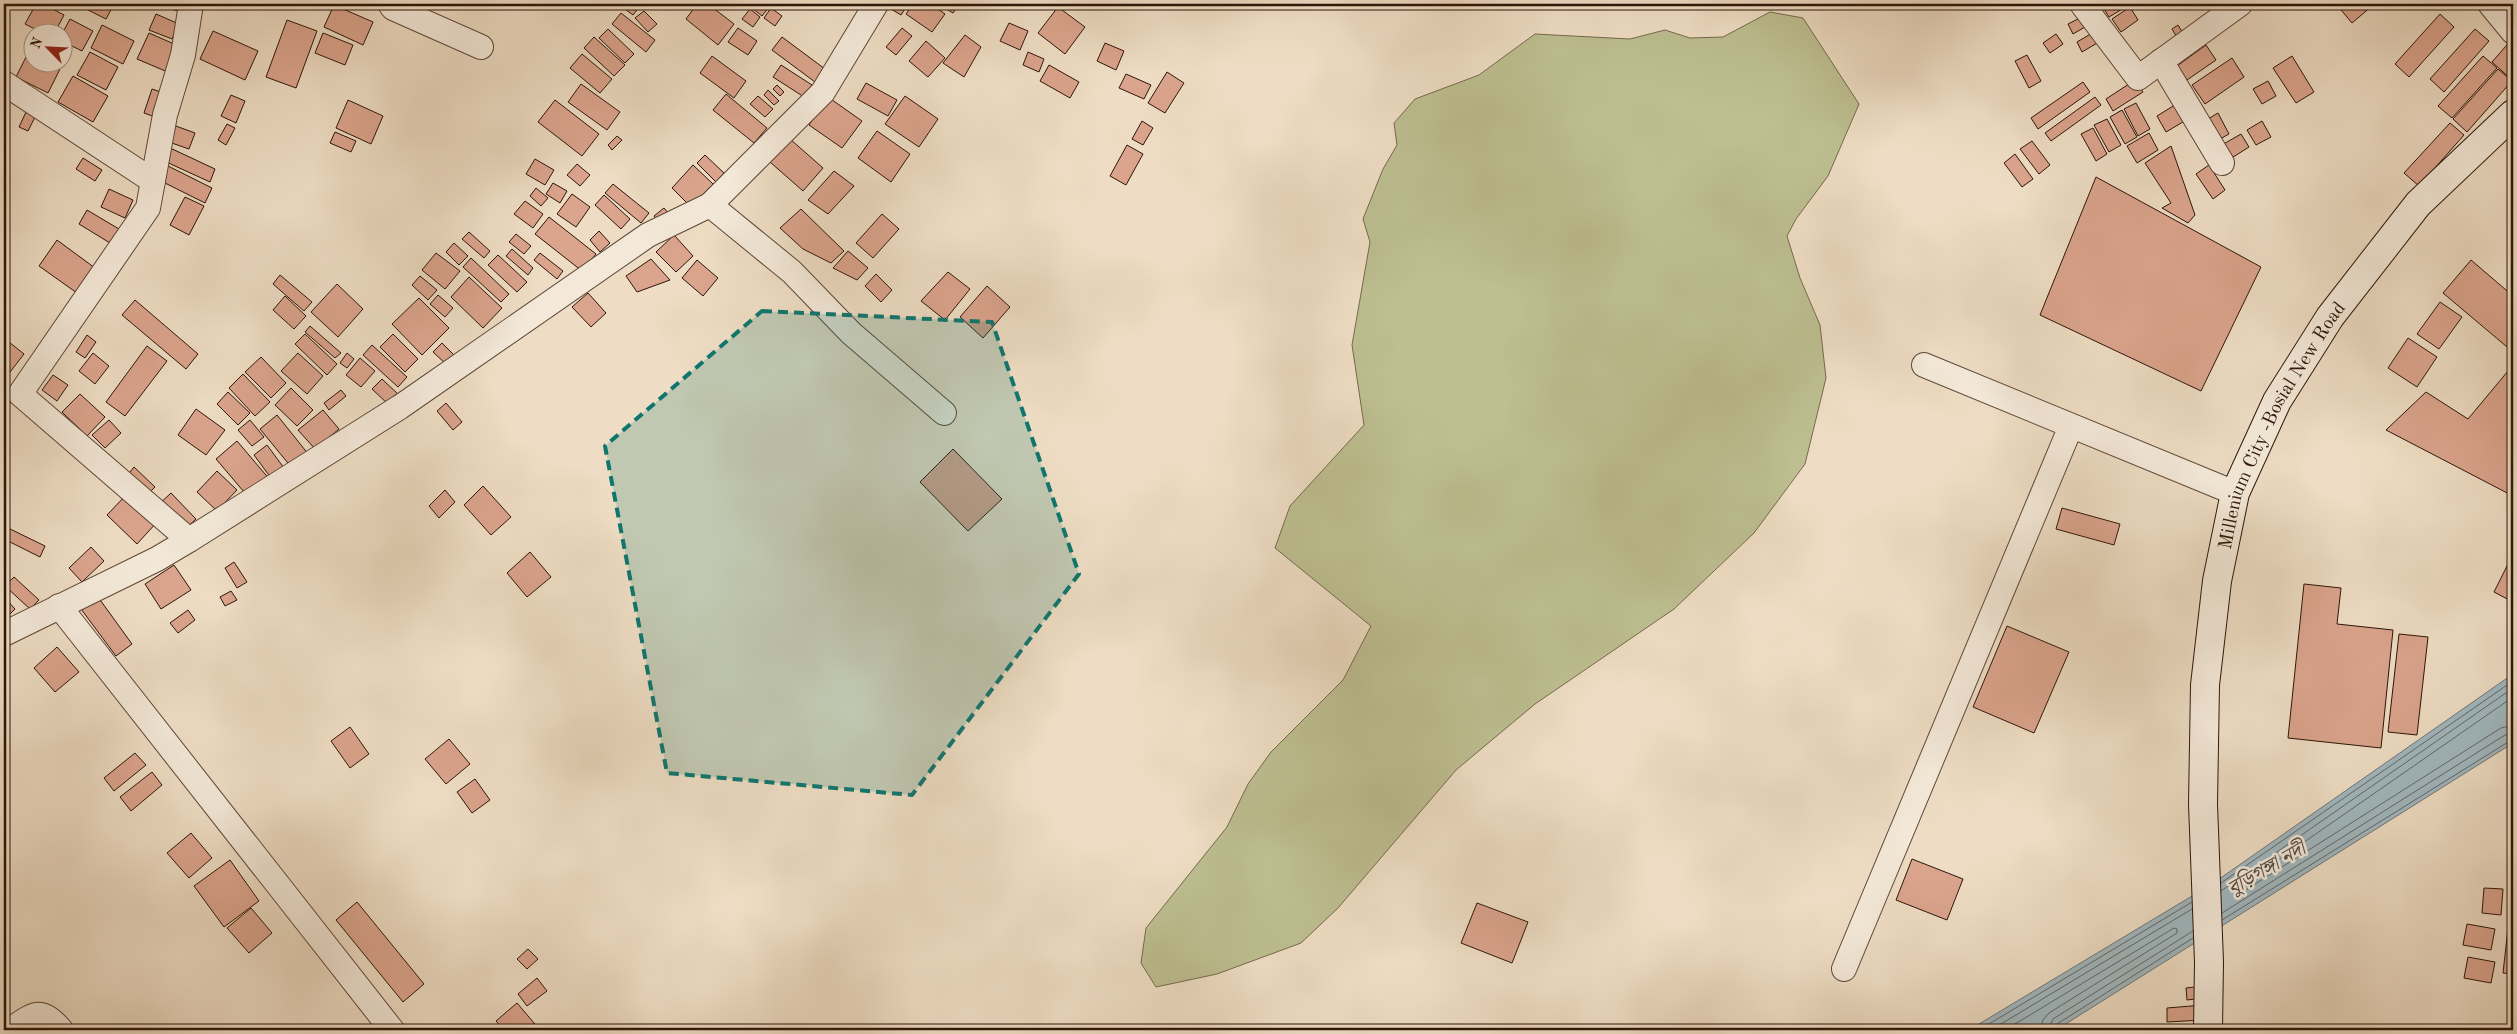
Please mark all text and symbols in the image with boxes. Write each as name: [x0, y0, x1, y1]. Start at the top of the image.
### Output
north arrow: [22, 22, 72, 72]
text: N: [28, 35, 46, 51]
street label: Millenium City -Bosial New Road: [2217, 299, 2350, 551]
water label: বুড়িগঙ্গা নদী: [2223, 835, 2311, 900]

